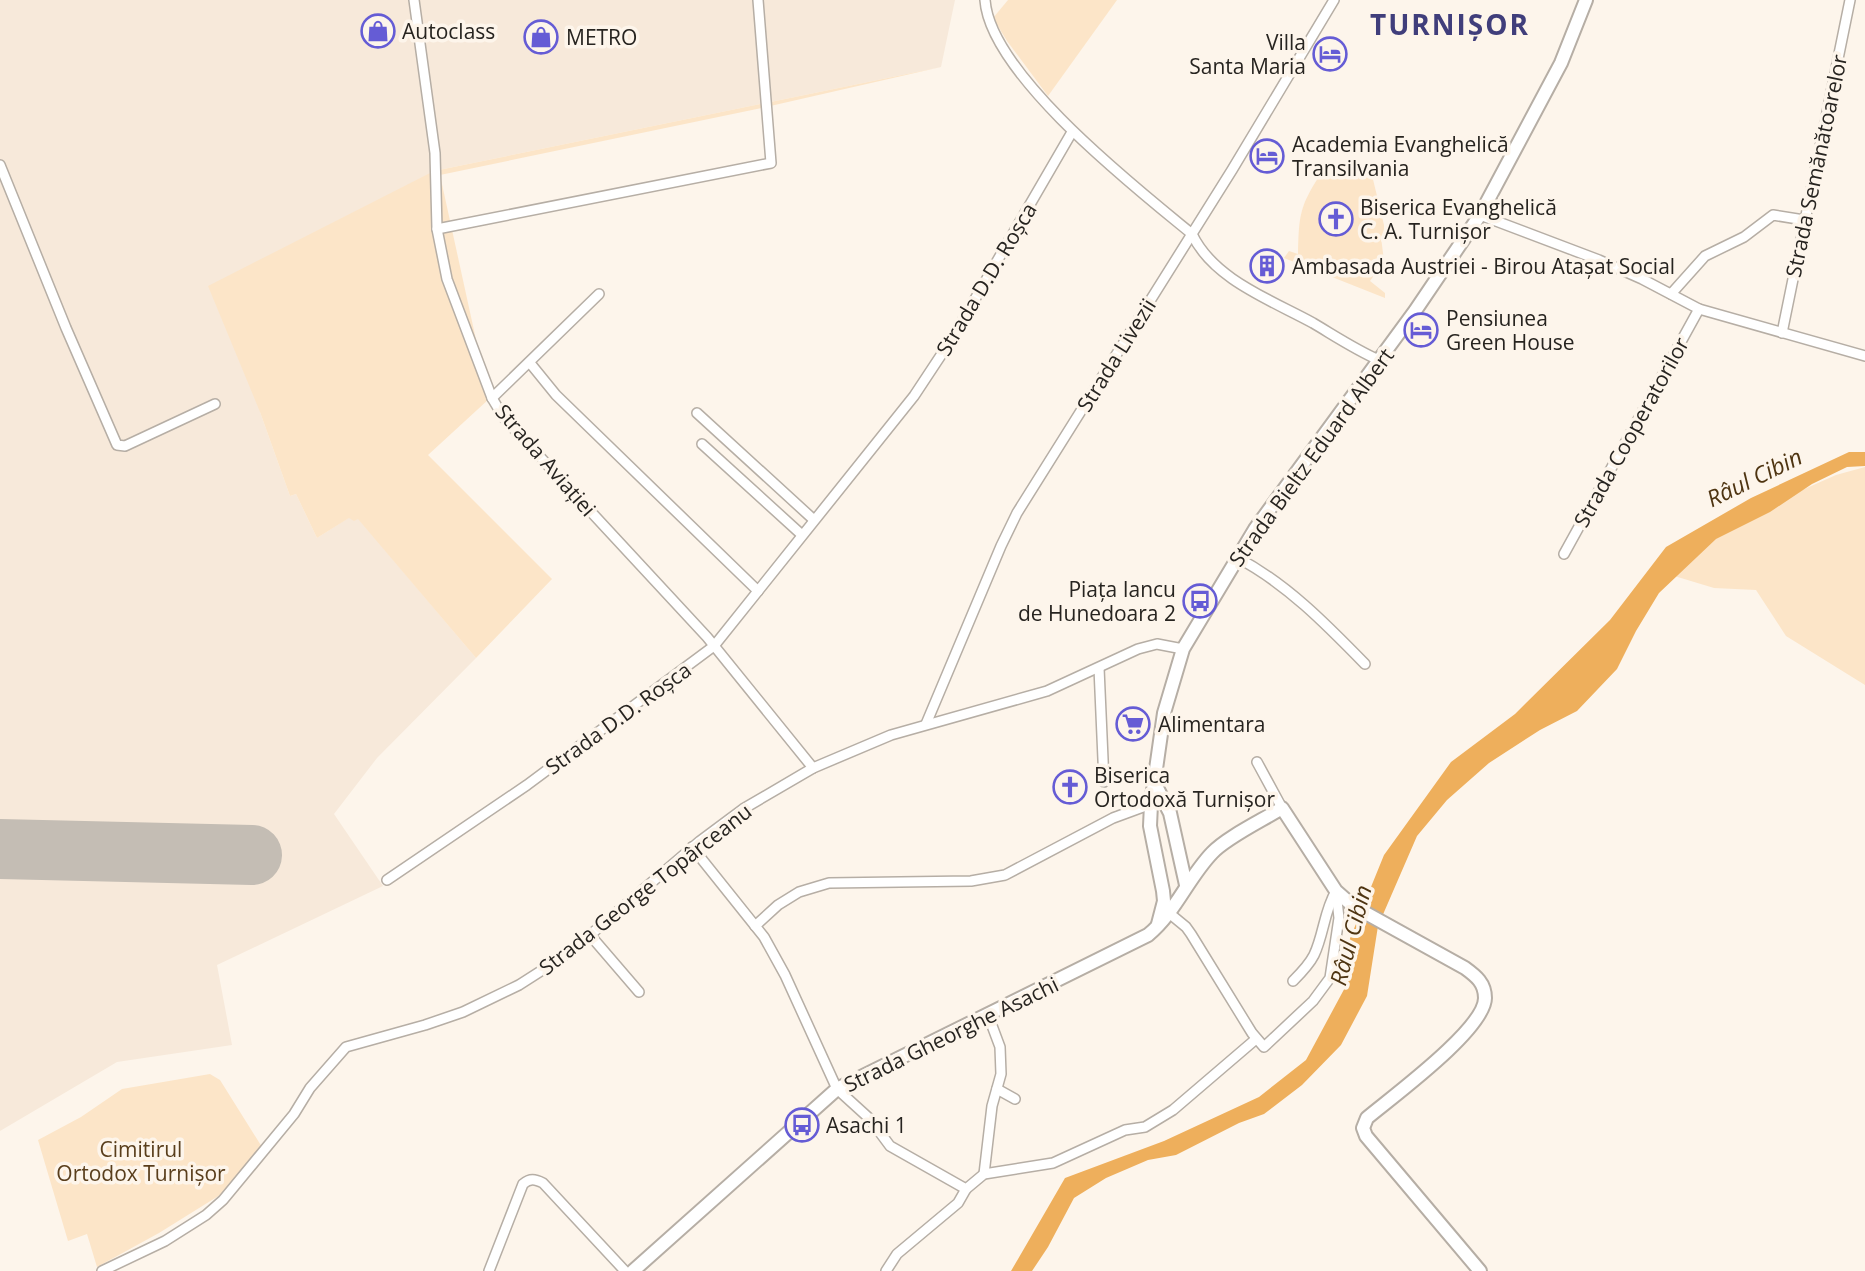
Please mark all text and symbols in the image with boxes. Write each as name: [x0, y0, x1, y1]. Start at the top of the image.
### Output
district label: TURNIȘOR: [1370, 5, 1530, 43]
shop icon: Autoclass: [359, 12, 397, 50]
place label: Autoclass: [402, 17, 495, 45]
shop icon: METRO: [522, 18, 560, 56]
place label: METRO: [566, 23, 637, 51]
place label: Villa Santa Maria: [1189, 28, 1306, 80]
hotel icon: Villa Santa Maria: [1311, 35, 1349, 73]
street label: Strada Semănătoarelor: [1779, 52, 1853, 280]
place label: Academia Evanghelică Transilvania: [1292, 130, 1509, 182]
hotel icon: Academia Evanghelică Transilvania: [1248, 137, 1286, 175]
place label: Biserica Evanghelică C. A. Turnișor: [1360, 193, 1557, 245]
street label: Strada D.D. Roșca: [929, 197, 1043, 361]
church icon: Biserica Evanghelică C. A. Turnișor: [1317, 200, 1355, 238]
building icon: Ambasada Austriei - Birou Atașat Social: [1248, 247, 1286, 285]
place label: Ambasada Austriei - Birou Atașat Social: [1292, 252, 1675, 280]
street label: Strada Livezii: [1070, 293, 1162, 417]
place label: Pensiunea Green House: [1446, 304, 1575, 356]
hotel icon: Pensiunea Green House: [1402, 311, 1440, 349]
street label: Strada Cooperatorilor: [1567, 332, 1695, 532]
street label: Strada Bieltz Eduard Albert: [1222, 342, 1400, 572]
street label: Strada Aviației: [490, 398, 602, 522]
water label: Râul Cibin: [1701, 440, 1807, 514]
place label: Piața Iancu de Hunedoara 2: [1018, 575, 1176, 627]
bus stop icon: Piața Iancu de Hunedoara 2: [1181, 582, 1219, 620]
street label: Strada D.D. Roșca: [540, 656, 696, 780]
supermarket icon: Alimentara: [1114, 705, 1152, 743]
place label: Alimentara: [1158, 710, 1265, 738]
place label: Biserica Ortodoxă Turnișor: [1094, 761, 1275, 813]
church icon: Biserica Ortodoxă Turnișor: [1051, 768, 1089, 806]
street label: Strada George Topârceanu: [533, 797, 757, 981]
water label: Râul Cibin: [1321, 881, 1379, 989]
street label: Strada Gheorghe Asachi: [839, 970, 1063, 1098]
bus stop icon: Asachi 1: [783, 1106, 821, 1144]
place label: Asachi 1: [826, 1111, 907, 1139]
park label: Cimitirul Ortodox Turnișor: [56, 1135, 226, 1187]

